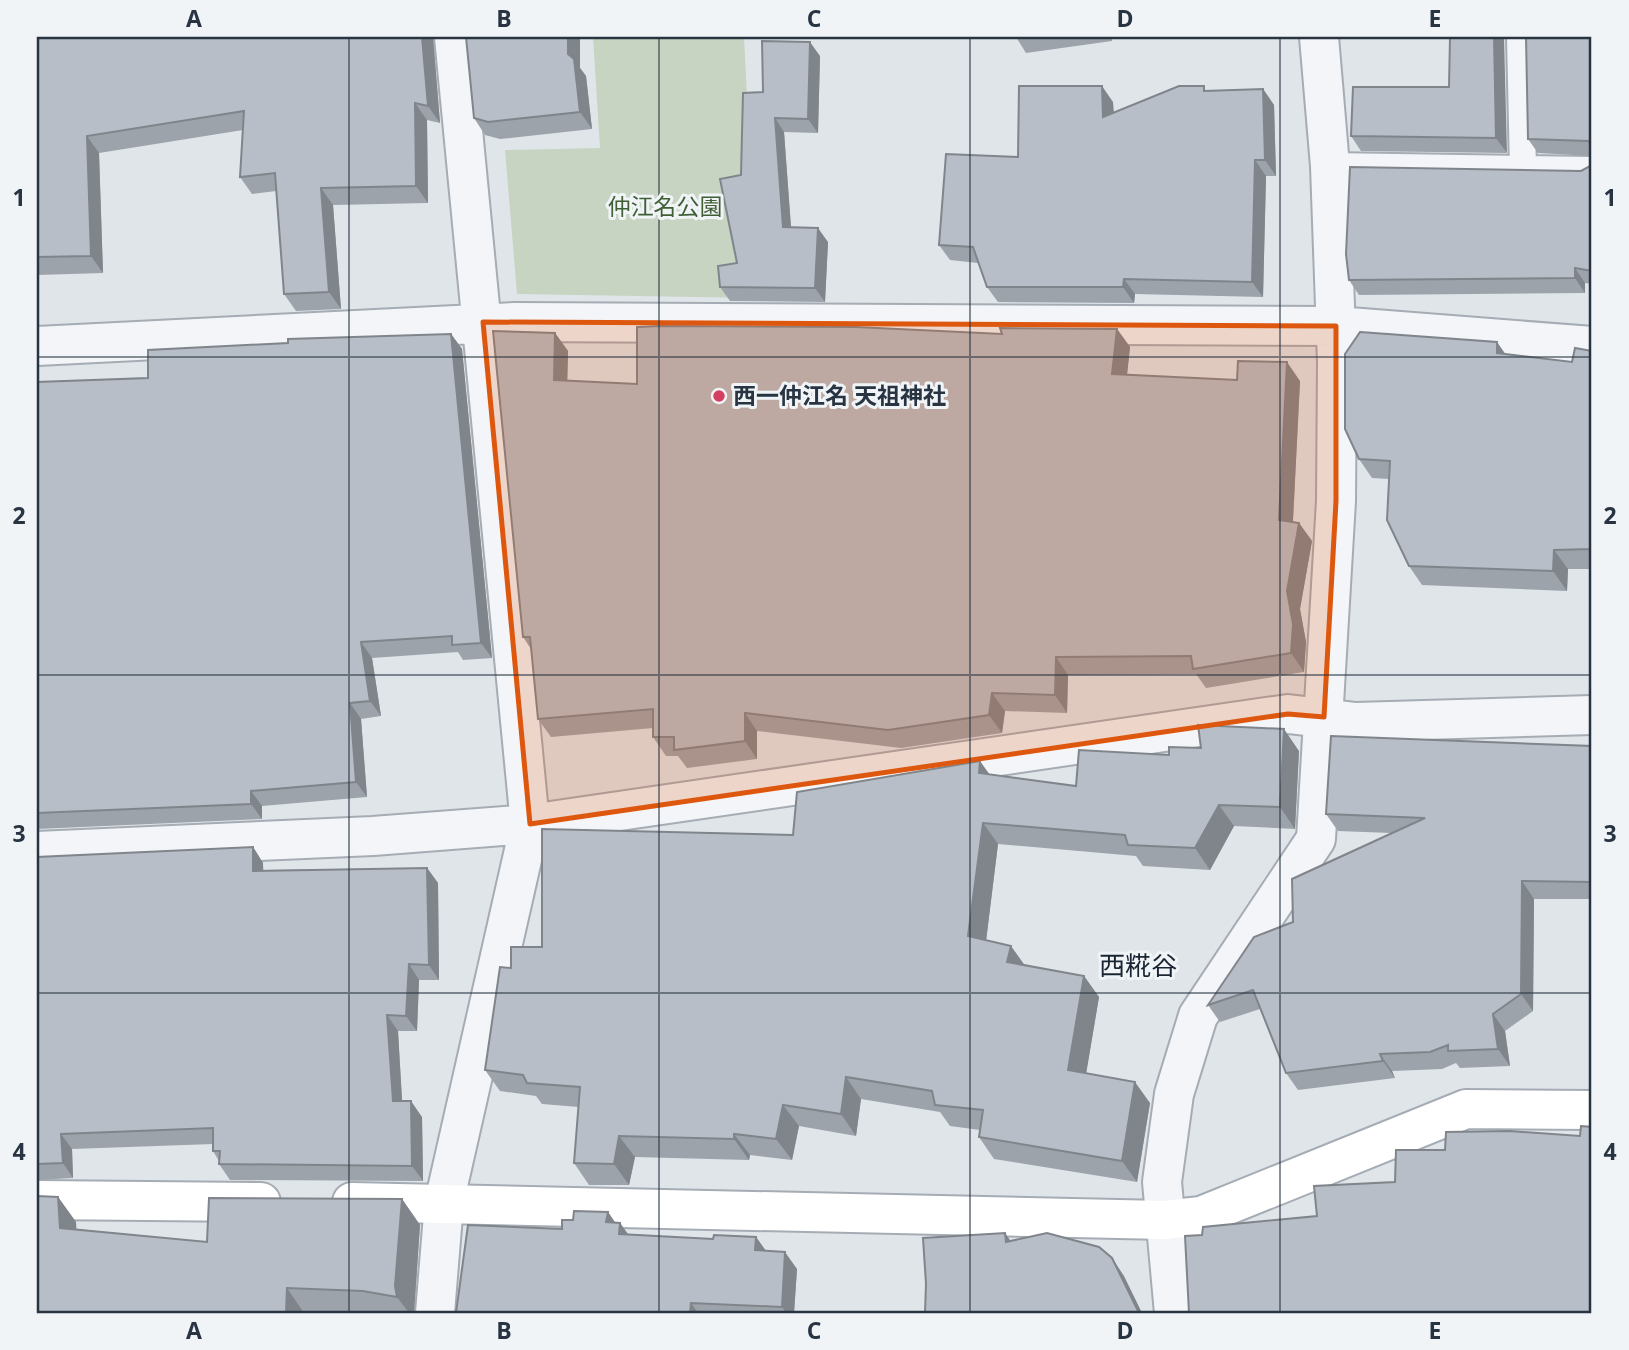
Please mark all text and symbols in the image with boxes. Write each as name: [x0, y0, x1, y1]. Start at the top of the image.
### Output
text: A: [186, 2, 202, 34]
text: B: [496, 2, 512, 34]
text: C: [807, 2, 821, 34]
text: D: [1116, 2, 1134, 34]
text: E: [1429, 2, 1441, 34]
text: 1: [12, 181, 26, 213]
text: 1: [1603, 181, 1617, 213]
park label: 仲江名公園: [608, 190, 723, 222]
place label: 西一仲江名 天祖神社: [733, 379, 946, 411]
marker: 西一仲江名 天祖神社: [711, 388, 727, 404]
text: 2: [12, 499, 26, 531]
text: 2: [1603, 499, 1617, 531]
text: 3: [12, 817, 26, 849]
text: 3: [1603, 817, 1617, 849]
district label: 西糀谷: [1099, 947, 1177, 983]
text: 4: [12, 1135, 26, 1167]
text: 4: [1603, 1135, 1617, 1167]
text: A: [186, 1314, 202, 1346]
text: B: [496, 1314, 512, 1346]
text: C: [807, 1314, 821, 1346]
text: D: [1116, 1314, 1134, 1346]
text: E: [1429, 1314, 1441, 1346]

